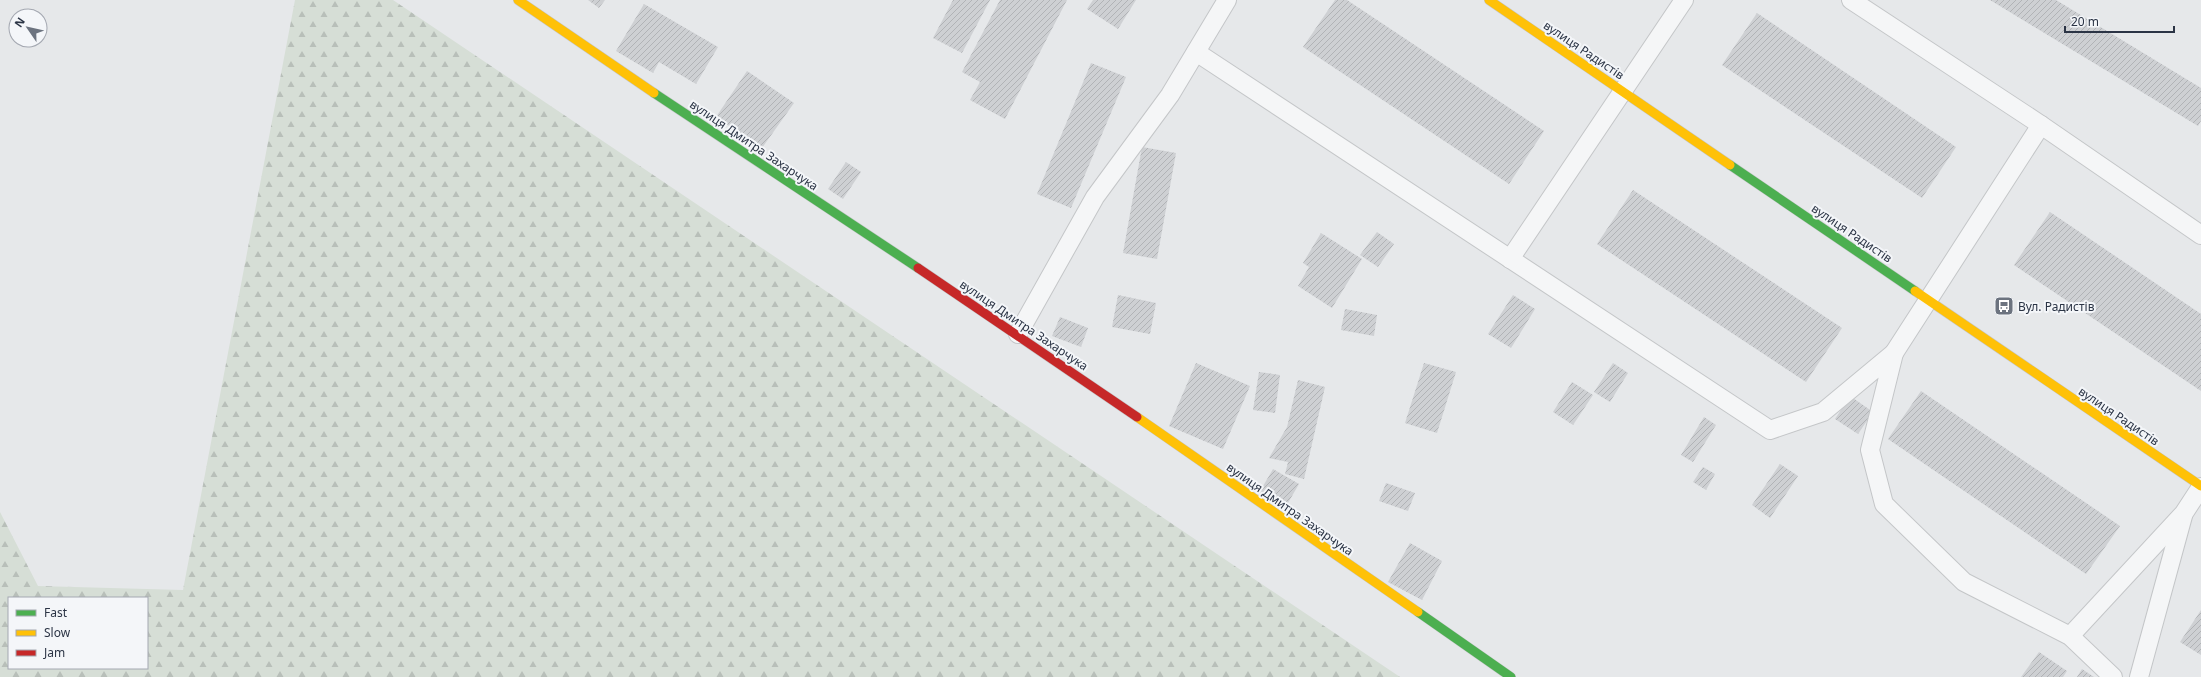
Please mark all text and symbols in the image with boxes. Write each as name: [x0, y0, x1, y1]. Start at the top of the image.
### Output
north arrow: [8, 8, 48, 48]
scale bar: [2065, 8, 2174, 34]
text: 20 m: [2071, 13, 2099, 30]
text: N: [11, 14, 28, 30]
street label: вулиця Радистів: [1540, 17, 1628, 83]
street label: вулиця Дмитра Захарчука: [687, 96, 821, 194]
street label: вулиця Радистів: [1808, 200, 1896, 266]
street label: вулиця Дмитра Захарчука: [957, 276, 1091, 374]
bus stop icon: Вул. Радистів: [1993, 295, 2015, 317]
place label: Вул. Радистів: [2018, 298, 2095, 315]
street label: вулиця Радистів: [2075, 383, 2163, 449]
street label: вулиця Дмитра Захарчука: [1223, 459, 1357, 559]
legend: [8, 597, 148, 669]
text: Fast: [44, 604, 68, 621]
text: Slow: [44, 624, 71, 641]
text: Jam: [43, 644, 65, 661]

